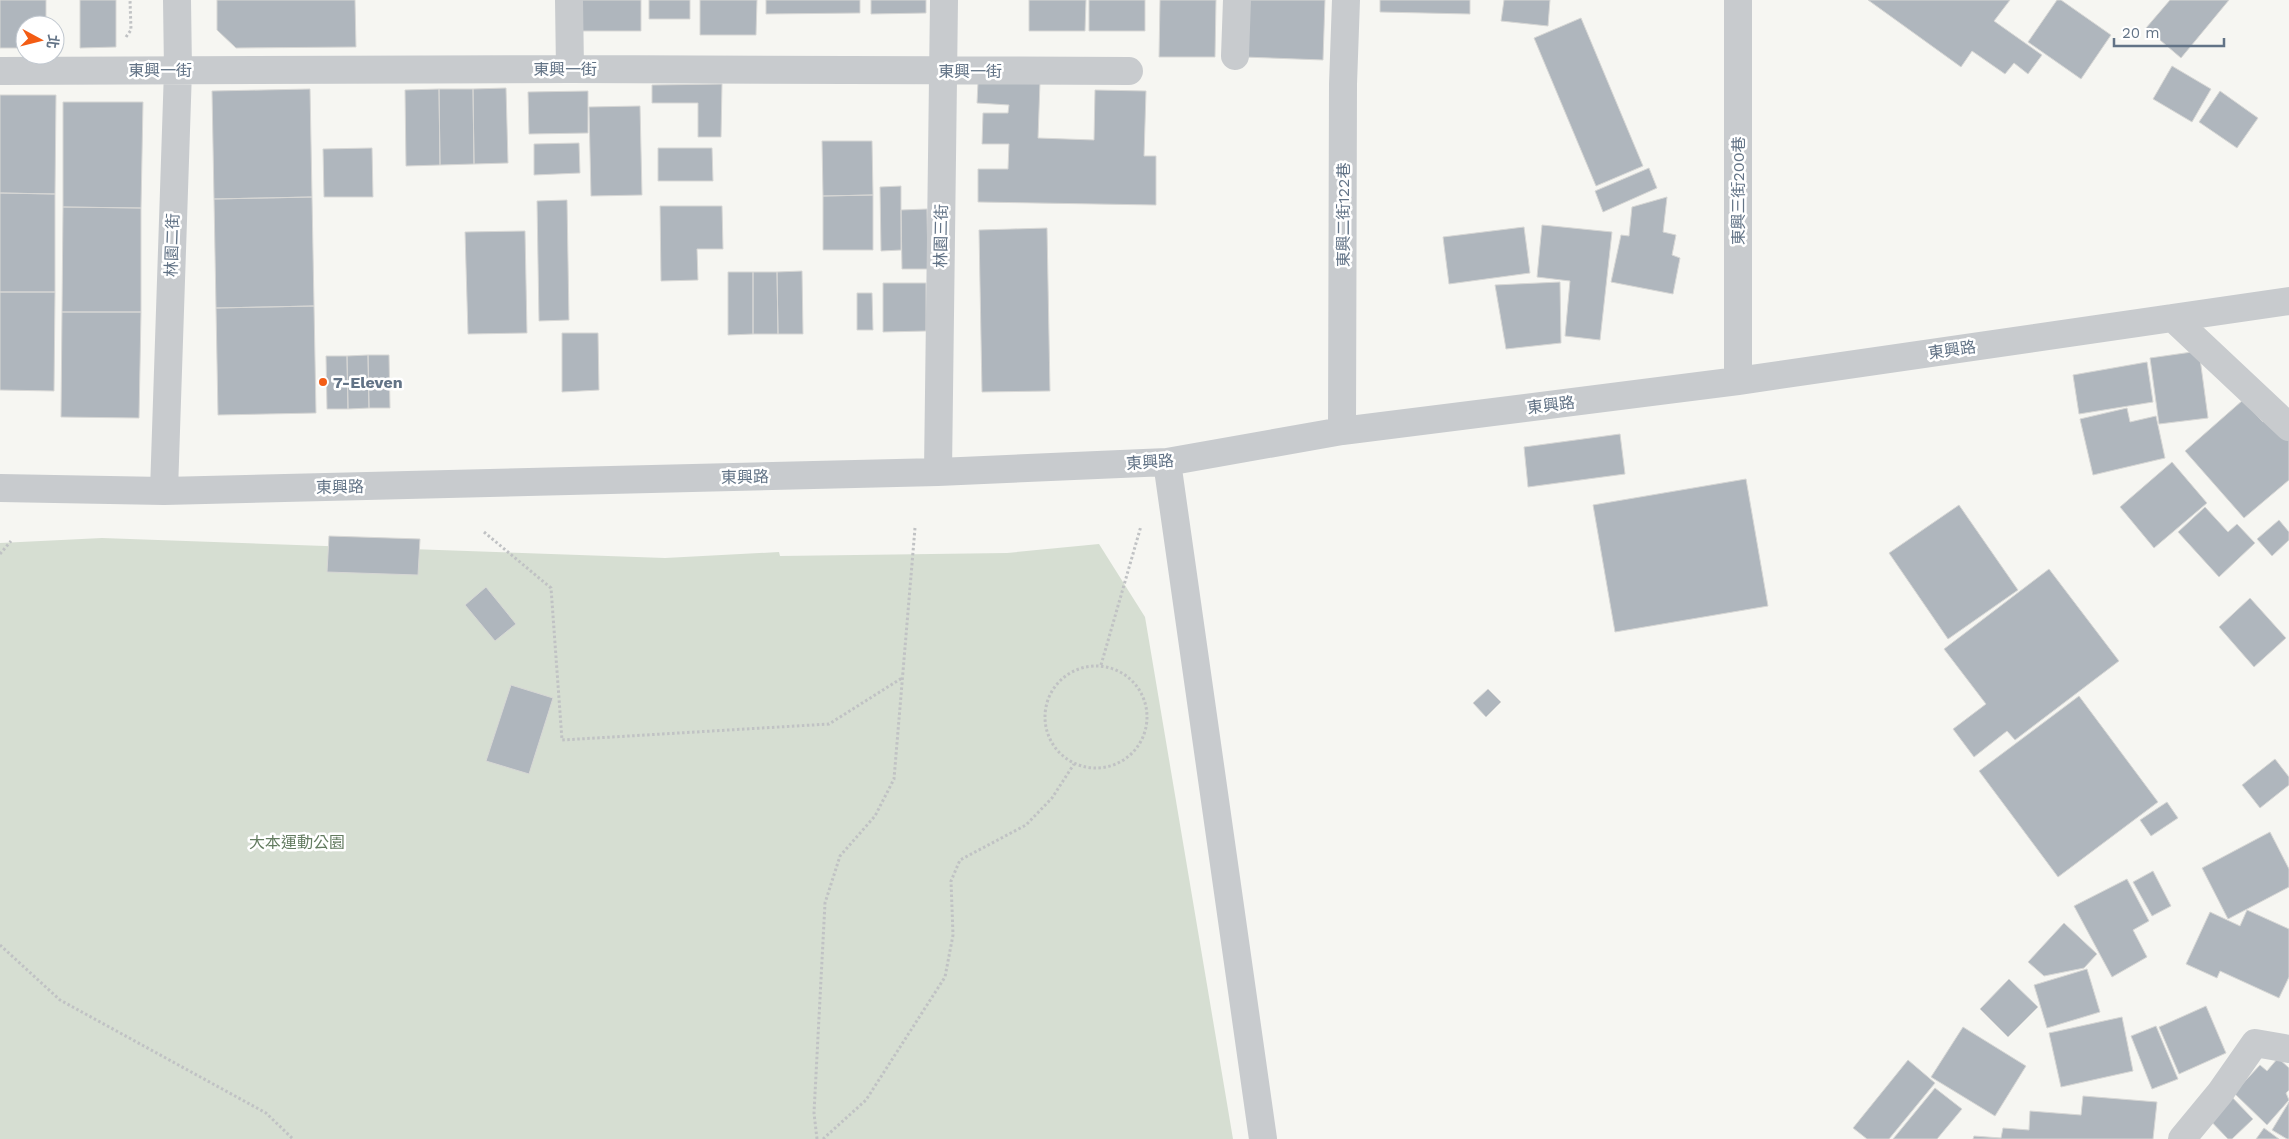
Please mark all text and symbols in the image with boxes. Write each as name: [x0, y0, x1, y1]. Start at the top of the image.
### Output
north arrow: [15, 15, 65, 65]
scale bar: [2114, 15, 2224, 47]
text: 20 m: [2122, 24, 2160, 42]
text: 北: [44, 34, 62, 50]
street label: 東興一街: [533, 60, 597, 79]
street label: 東興一街: [128, 61, 192, 80]
street label: 東興一街: [938, 62, 1002, 81]
street label: 東興三街200巷: [1729, 136, 1748, 246]
street label: 東興二街122巷: [1334, 163, 1353, 267]
street label: 林園三街: [931, 204, 951, 268]
street label: 林園二街: [161, 213, 183, 277]
street label: 東興路: [1927, 337, 1977, 363]
place label: 7-Eleven: [333, 373, 403, 392]
marker: 7-Eleven: [317, 376, 329, 388]
street label: 東興路: [1526, 393, 1576, 417]
street label: 東興路: [1125, 451, 1175, 473]
street label: 東興路: [721, 467, 769, 487]
street label: 東興路: [316, 477, 364, 497]
park label: 大本運動公園: [249, 833, 345, 852]

